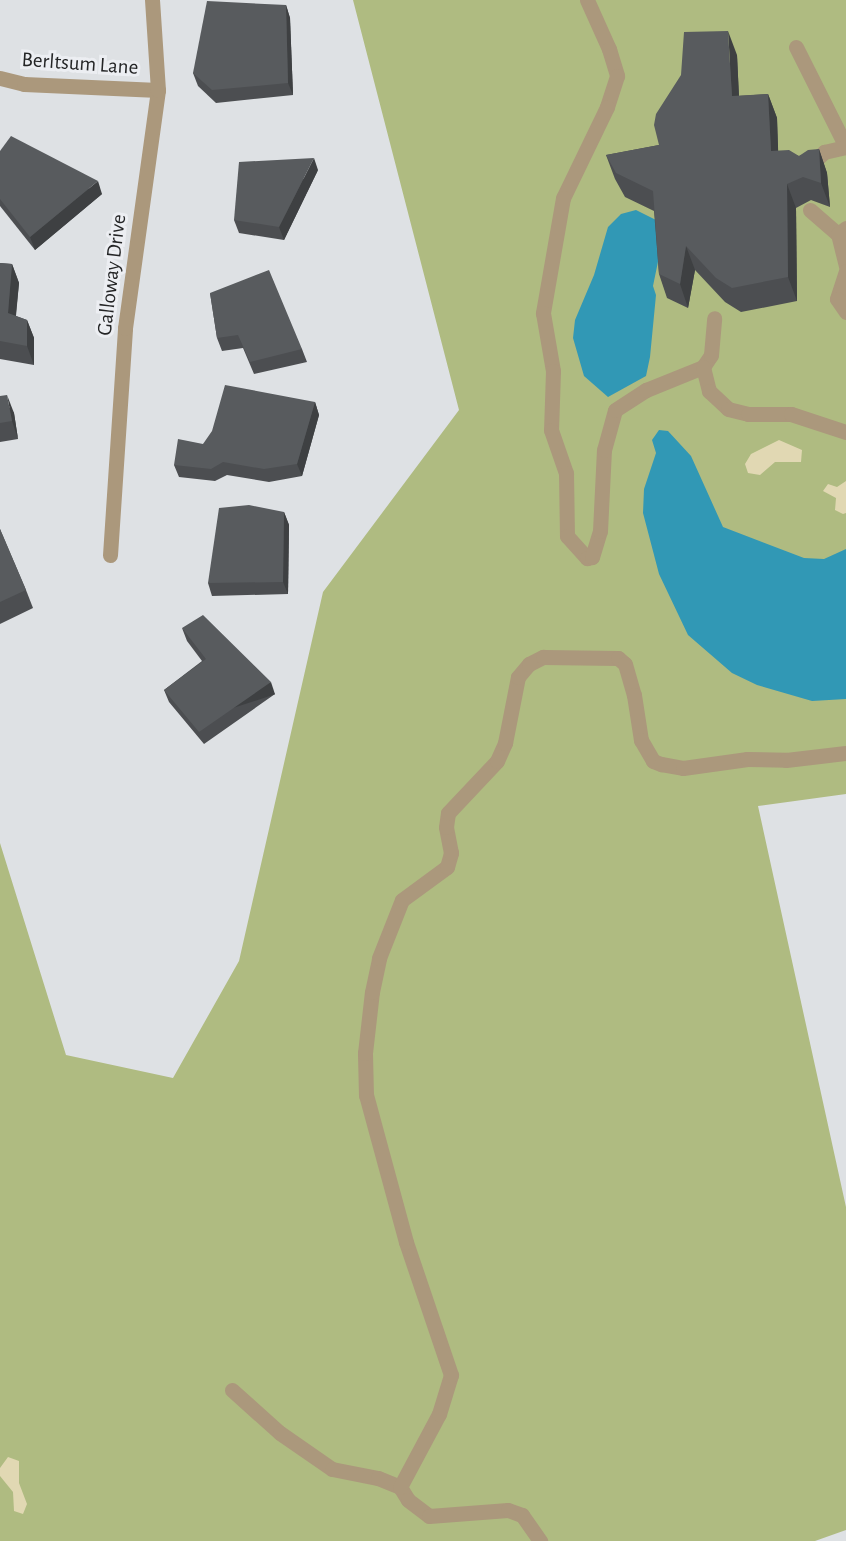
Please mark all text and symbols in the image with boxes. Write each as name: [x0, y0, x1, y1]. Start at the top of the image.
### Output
street label: Berltsum Lane: [21, 47, 139, 81]
street label: Galloway Drive: [92, 213, 132, 337]

